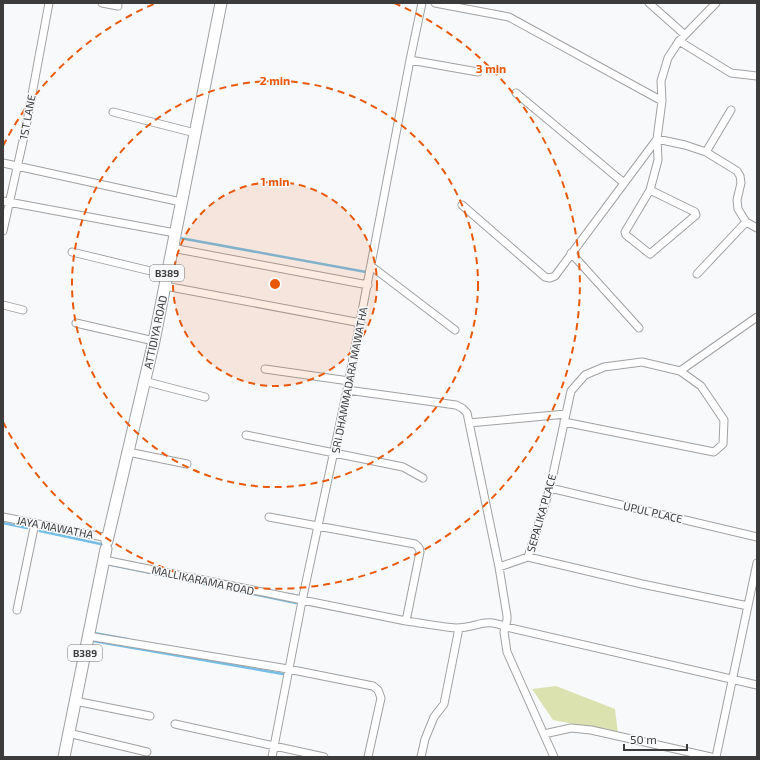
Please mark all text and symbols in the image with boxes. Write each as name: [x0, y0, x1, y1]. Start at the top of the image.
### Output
text: 3 min: [476, 61, 506, 75]
text: 2 min: [260, 73, 290, 87]
street label: 1ST LANE: [16, 93, 38, 141]
text: 1 min: [261, 174, 289, 188]
road number: B389: [150, 265, 184, 281]
centre of rings: [268, 277, 282, 291]
street label: ATTIDIYA ROAD: [141, 294, 169, 370]
street label: SRI DHAMMADARA MAWATHA: [328, 305, 370, 454]
street label: SEPALIKA PLACE: [524, 472, 558, 554]
street label: UPUL PLACE: [622, 499, 684, 525]
street label: JAYA MAWATHA: [16, 513, 95, 541]
street label: MALLIKARAMA ROAD: [150, 563, 256, 597]
road number: B389: [68, 645, 102, 661]
scale bar: [624, 726, 687, 752]
text: 50 m: [630, 732, 657, 746]

